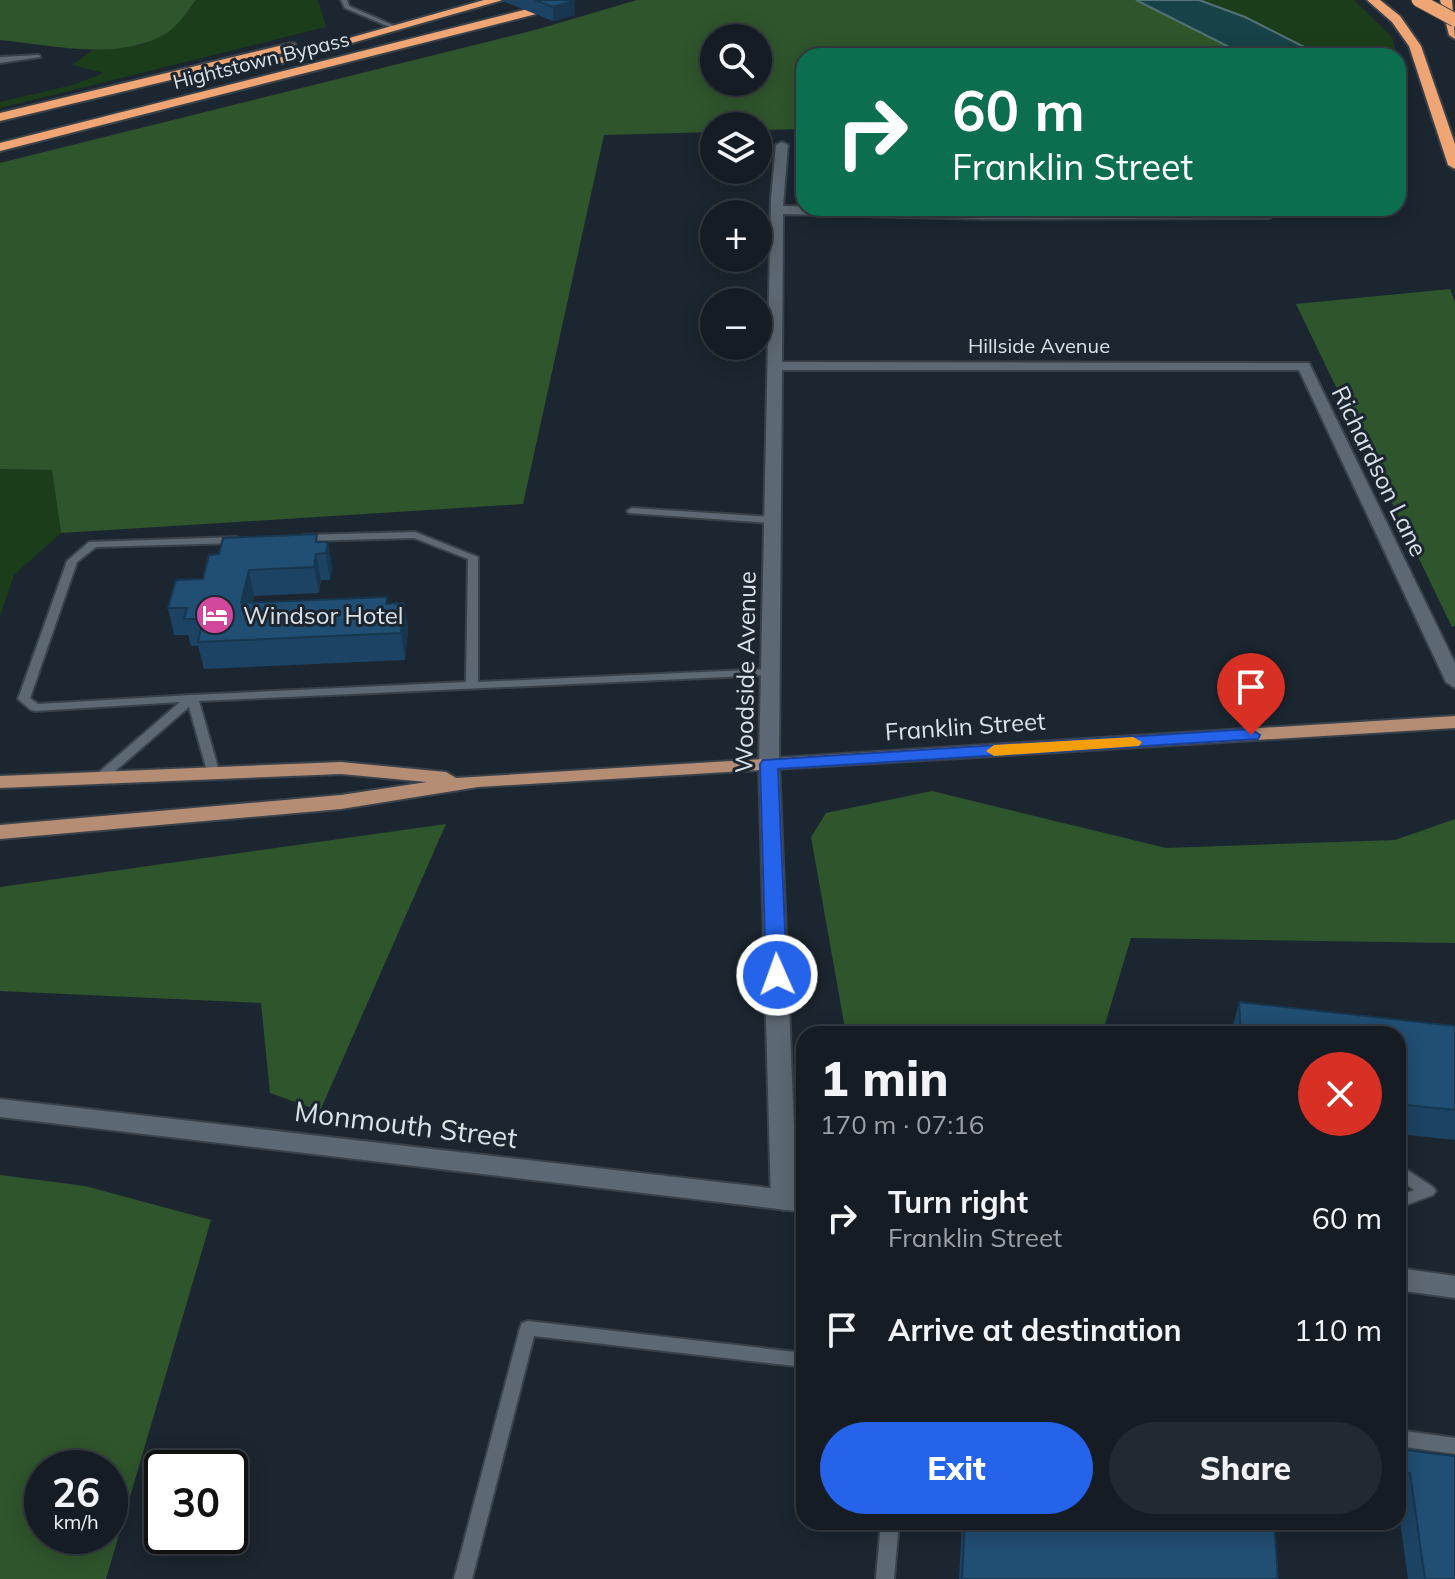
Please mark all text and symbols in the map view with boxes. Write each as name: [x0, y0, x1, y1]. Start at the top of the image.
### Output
map controls: [700, 24, 772, 360]
button: search: [700, 24, 772, 96]
street label: Hightstown Bypass: [170, 26, 352, 94]
text: 60 m: [952, 75, 1085, 145]
icon: right: [820, 80, 924, 184]
button: layers: [700, 112, 772, 184]
text: Franklin Street: [952, 144, 1193, 189]
button: +: [700, 200, 772, 272]
button: −: [700, 288, 772, 360]
street label: Hillside Avenue: [968, 333, 1110, 358]
street label: Richardson Lane: [1326, 381, 1434, 561]
street label: Woodside Avenue: [728, 571, 762, 773]
hotel icon: Windsor Hotel: [194, 594, 236, 636]
place label: Windsor Hotel: [243, 600, 403, 630]
pin: [1217, 653, 1285, 735]
icon: arrive: [1229, 665, 1273, 709]
street label: Franklin Street: [884, 705, 1046, 747]
position arrow: [735, 933, 819, 1017]
text: 1 min: [820, 1048, 949, 1108]
button: close: [1298, 1052, 1382, 1136]
street label: Monmouth Street: [293, 1093, 520, 1155]
text: 170 m · 07:16: [820, 1108, 984, 1141]
text: Turn right: [888, 1183, 1028, 1221]
icon: right: [820, 1196, 864, 1240]
text: 60 m: [1312, 1199, 1382, 1237]
text: Franklin Street: [888, 1221, 1062, 1254]
icon: arrive: [820, 1308, 864, 1352]
text: Arrive at destination: [888, 1311, 1182, 1349]
text: 110 m: [1294, 1311, 1382, 1349]
button: Exit: [820, 1422, 1093, 1514]
button: Share: [1109, 1422, 1382, 1514]
speed limit sign: 30: [144, 1450, 248, 1554]
text: 26: [52, 1467, 100, 1517]
text: km/h: [53, 1509, 99, 1534]

